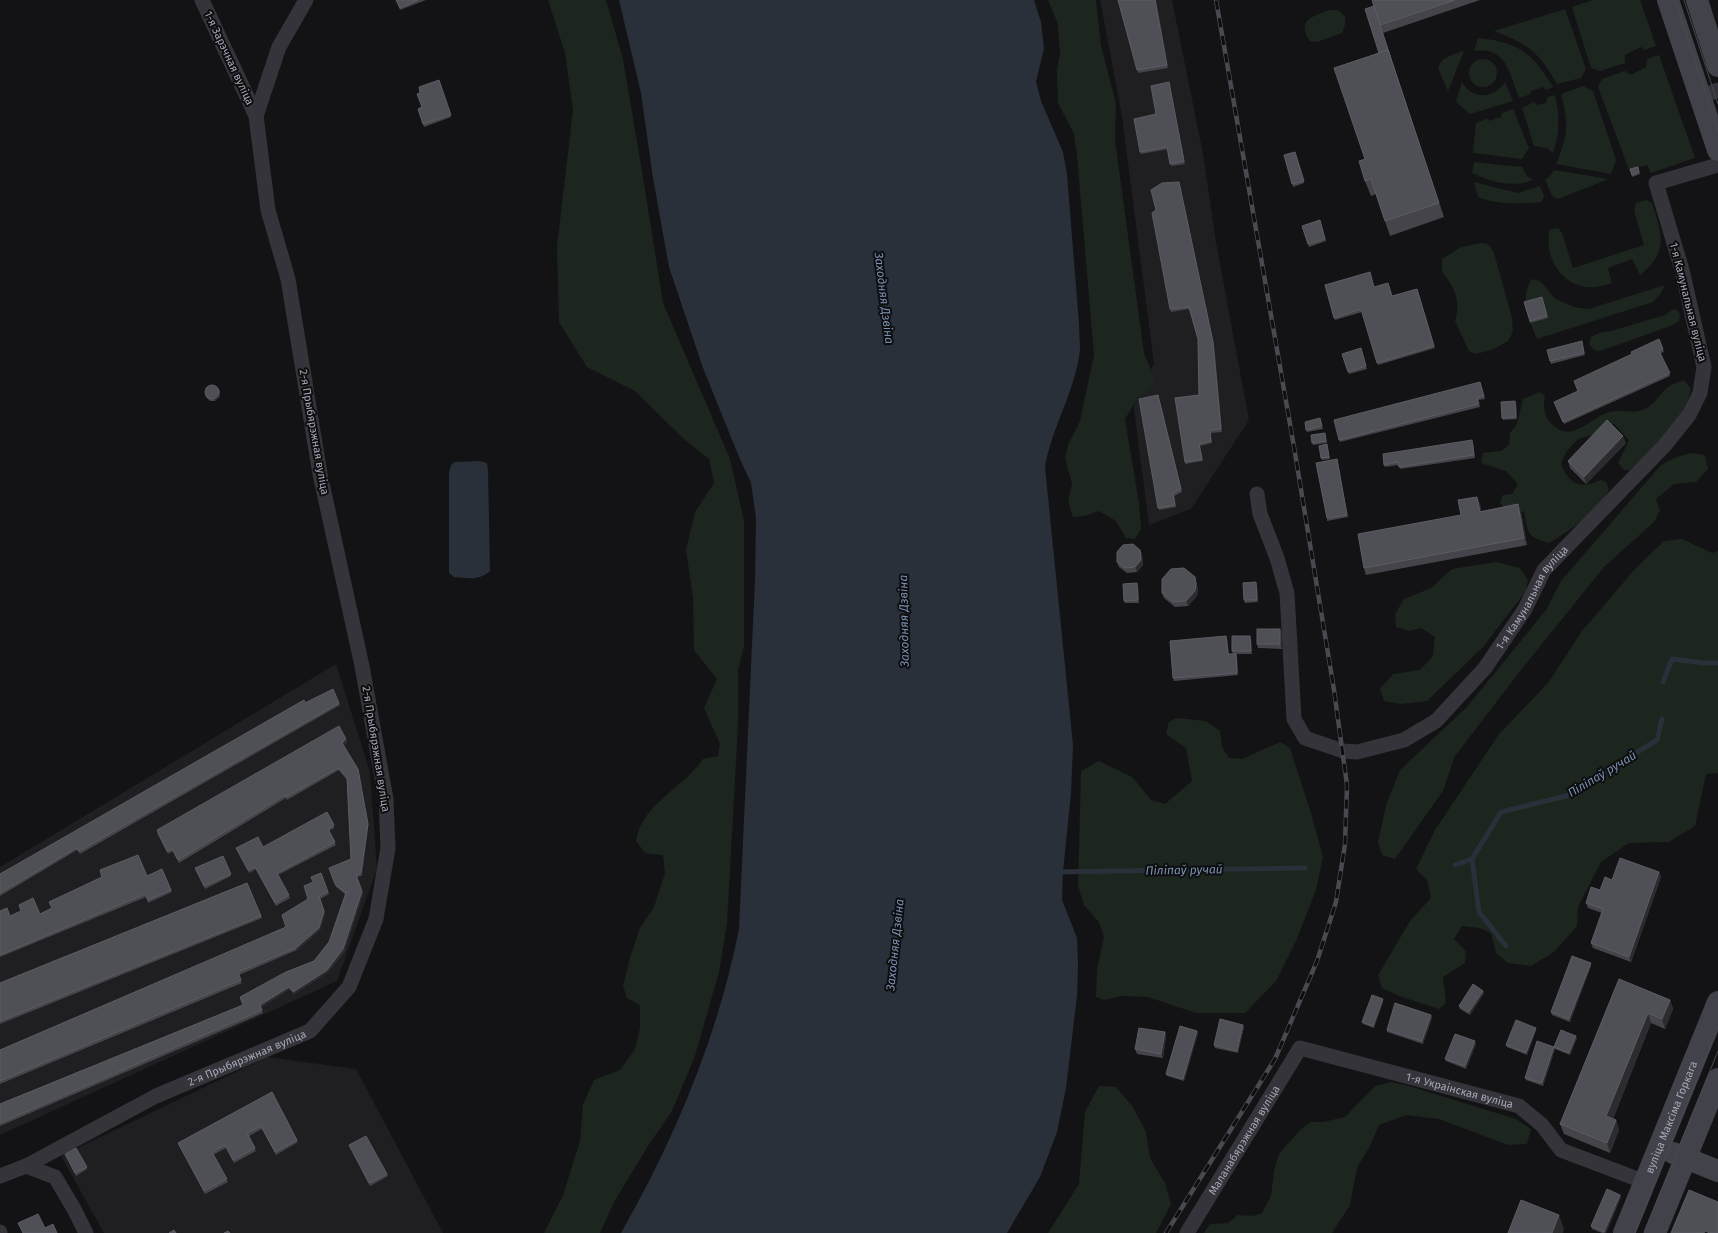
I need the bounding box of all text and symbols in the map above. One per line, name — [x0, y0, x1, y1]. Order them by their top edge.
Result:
street label: 1-я Зарэчная вуліца — [202, 9, 256, 107]
street label: 1-я Камунальная вуліца — [1667, 241, 1709, 363]
water label: Заходняя Дзвіна — [871, 250, 897, 345]
street label: 2-я Прыбярэжная вуліца — [297, 368, 331, 496]
street label: 1-я Камунальная вуліца — [1493, 543, 1571, 652]
water label: Заходняя Дзвіна — [896, 575, 912, 668]
street label: 2-я Прыбярэжная вуліца — [360, 685, 392, 813]
water label: Піліпаў ручай — [1565, 748, 1639, 800]
water label: Піліпаў ручай — [1145, 862, 1223, 878]
water label: Заходняя Дзвіна — [883, 898, 907, 993]
street label: 2-я Прыбярэжная вуліца — [186, 1027, 308, 1088]
street label: вуліца Максіма Горкага — [1642, 1059, 1700, 1175]
street label: 1-я Украінская вуліца — [1405, 1070, 1515, 1111]
street label: Маланабярэжная вуліца — [1205, 1083, 1282, 1197]

